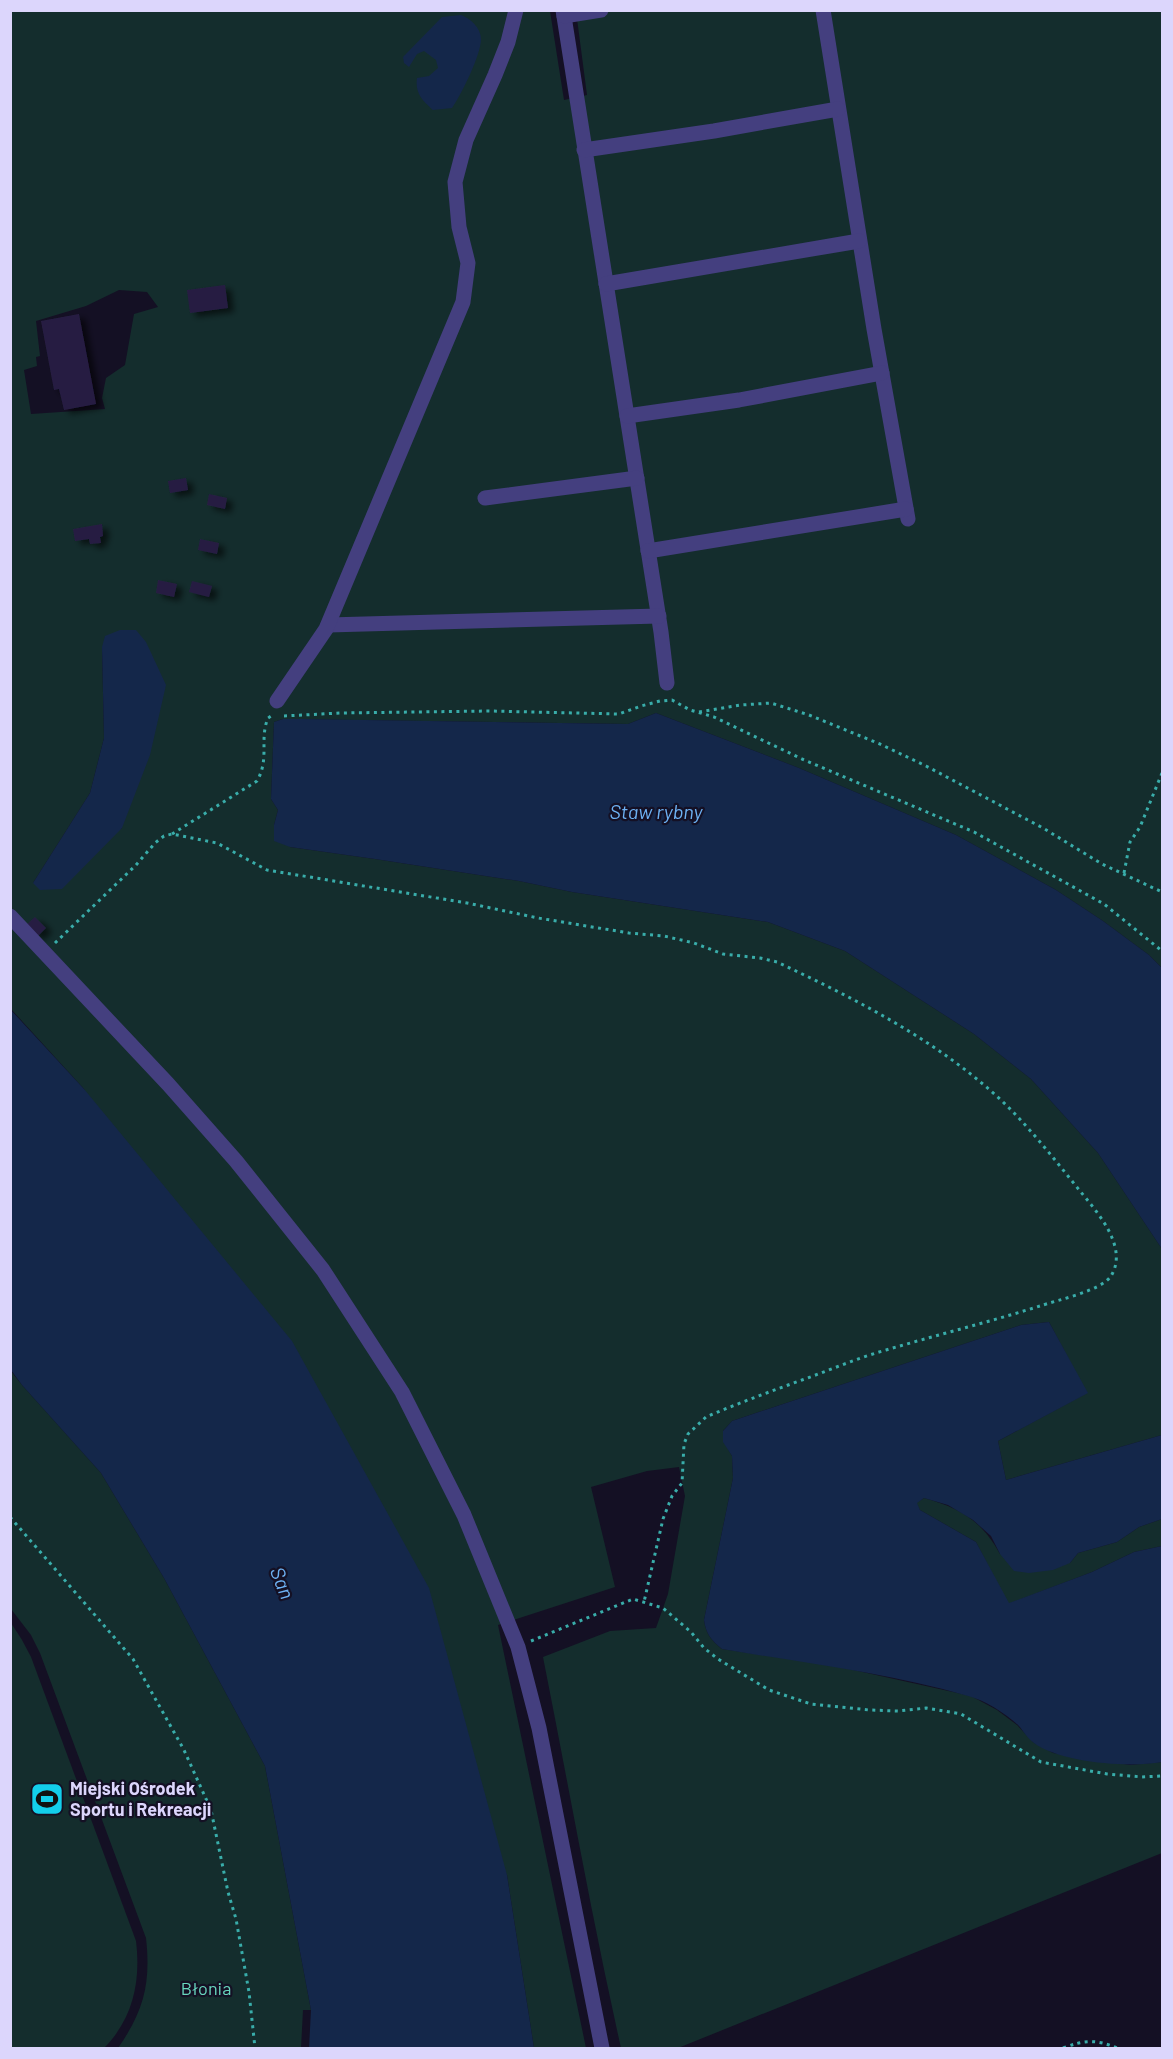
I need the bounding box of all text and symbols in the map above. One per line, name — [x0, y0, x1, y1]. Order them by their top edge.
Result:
water label: Staw rybny — [609, 799, 704, 823]
water label: San — [266, 1563, 300, 1602]
place label: Miejski Ośrodek Sportu i Rekreacji — [70, 1777, 211, 1820]
sports icon: Miejski Ośrodek Sportu i Rekreacji — [29, 1781, 65, 1817]
park label: Błonia — [181, 1977, 231, 1999]

